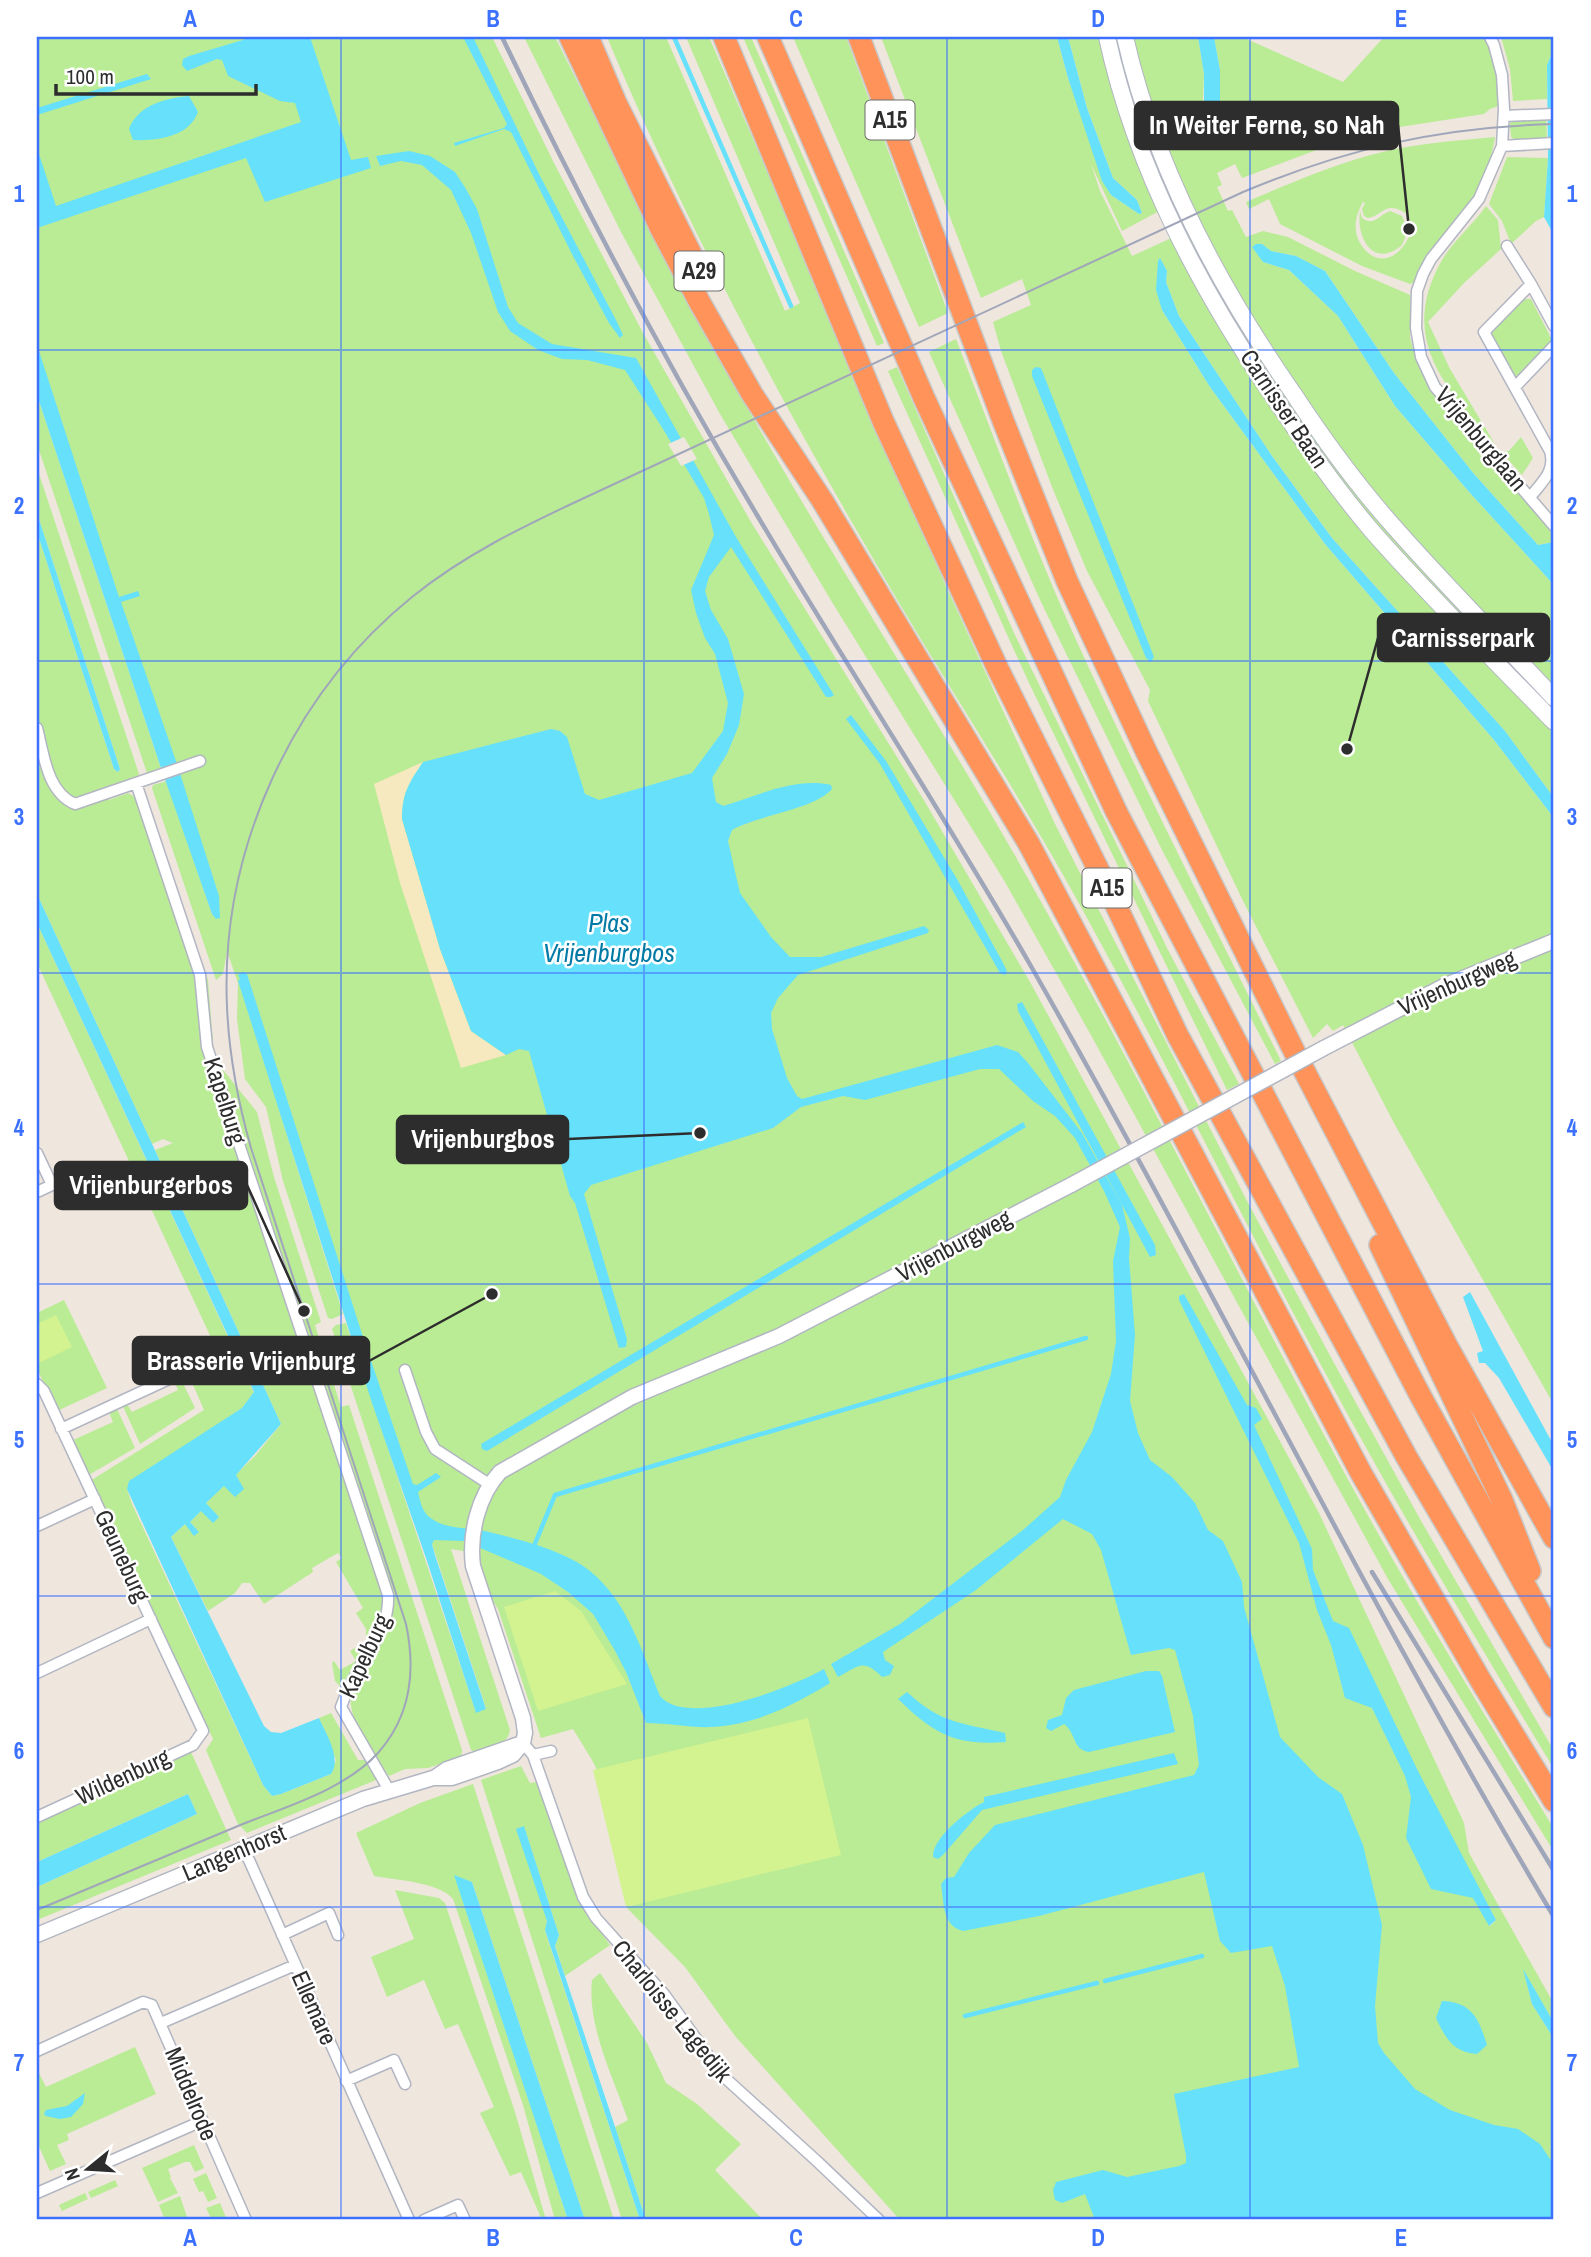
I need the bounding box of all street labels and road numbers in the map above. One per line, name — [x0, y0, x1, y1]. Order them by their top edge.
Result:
road number: A15 — [866, 100, 914, 140]
road number: A29 — [674, 252, 724, 290]
street label: Carnisser Baan — [1233, 343, 1336, 474]
street label: Vrijenburglaan — [1429, 379, 1535, 497]
road number: A15 — [1082, 868, 1132, 908]
street label: Vrijenburgweg — [1392, 942, 1521, 1022]
street label: Kapelburg — [197, 1053, 255, 1148]
street label: Vrijenburgweg — [890, 1201, 1017, 1289]
street label: Geuneburg — [88, 1504, 158, 1607]
street label: Kapelburg — [331, 1608, 398, 1703]
street label: Wildenburg — [70, 1740, 175, 1812]
street label: Langenhorst — [177, 1816, 291, 1888]
street label: Charloisse Lagedijk — [606, 1933, 740, 2088]
street label: Ellemare — [285, 1966, 345, 2050]
street label: Middelrode — [158, 2042, 226, 2145]

